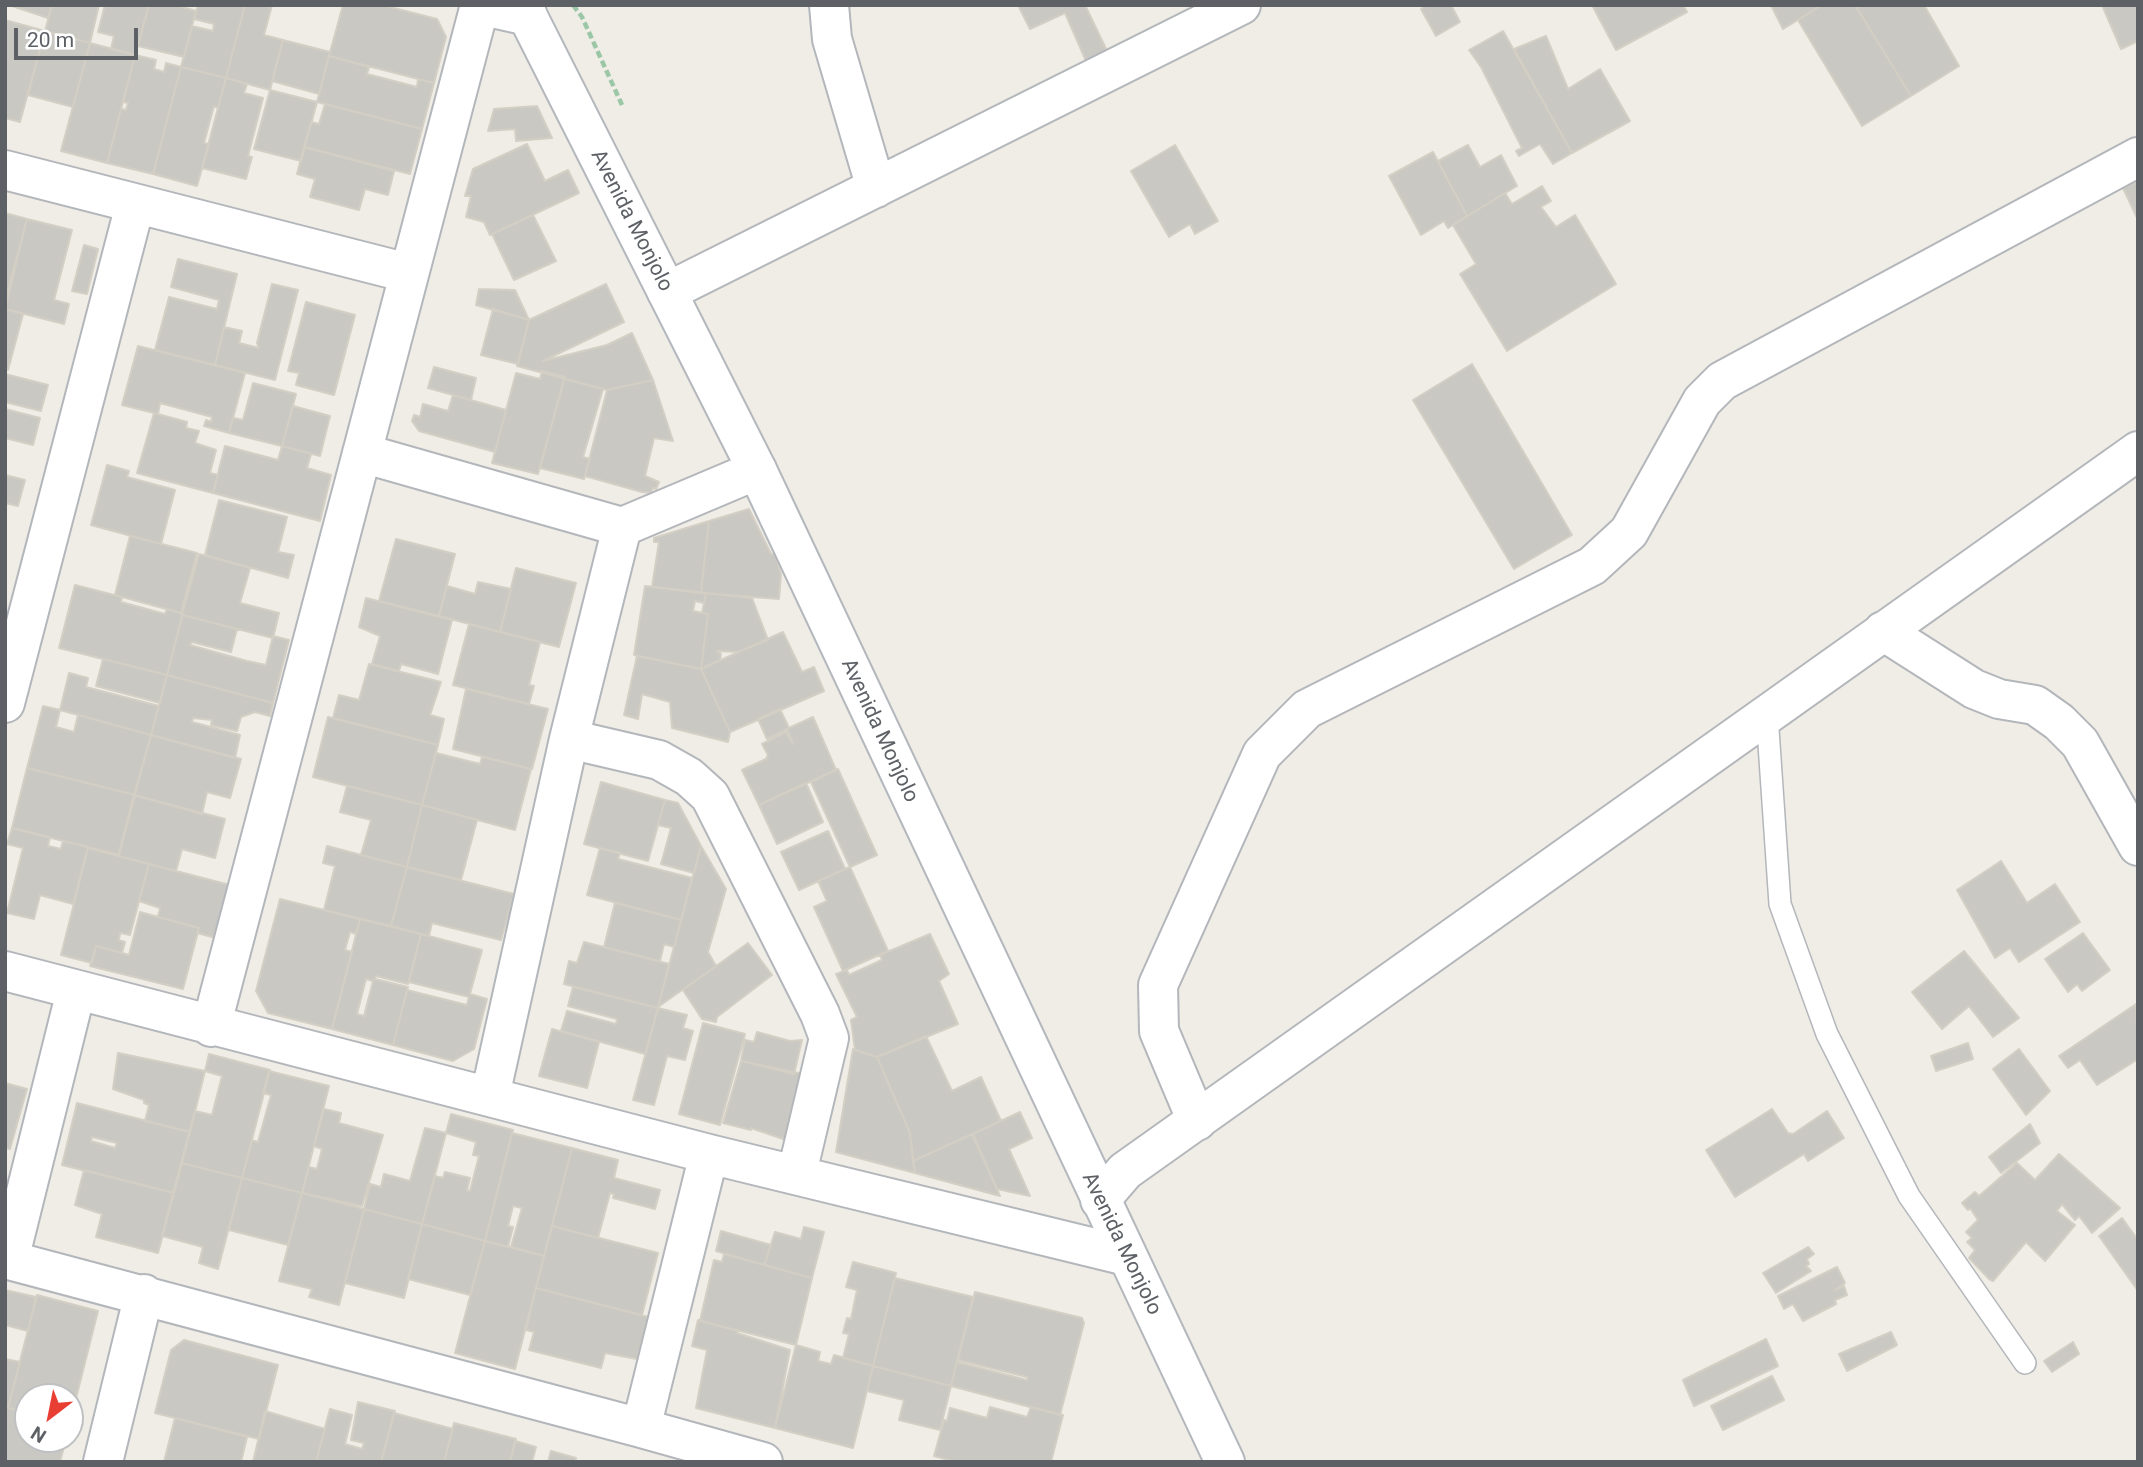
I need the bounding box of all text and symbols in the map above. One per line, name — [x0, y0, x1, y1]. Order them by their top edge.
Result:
scale bar — [18, 14, 142, 58]
text: 20 m — [27, 28, 74, 52]
street label: Avenida Monjolo — [584, 146, 678, 296]
street label: Avenida Monjolo — [835, 655, 923, 807]
street label: Avenida Monjolo — [1076, 1169, 1166, 1319]
north arrow — [14, 1383, 84, 1453]
text: N — [27, 1421, 50, 1448]

